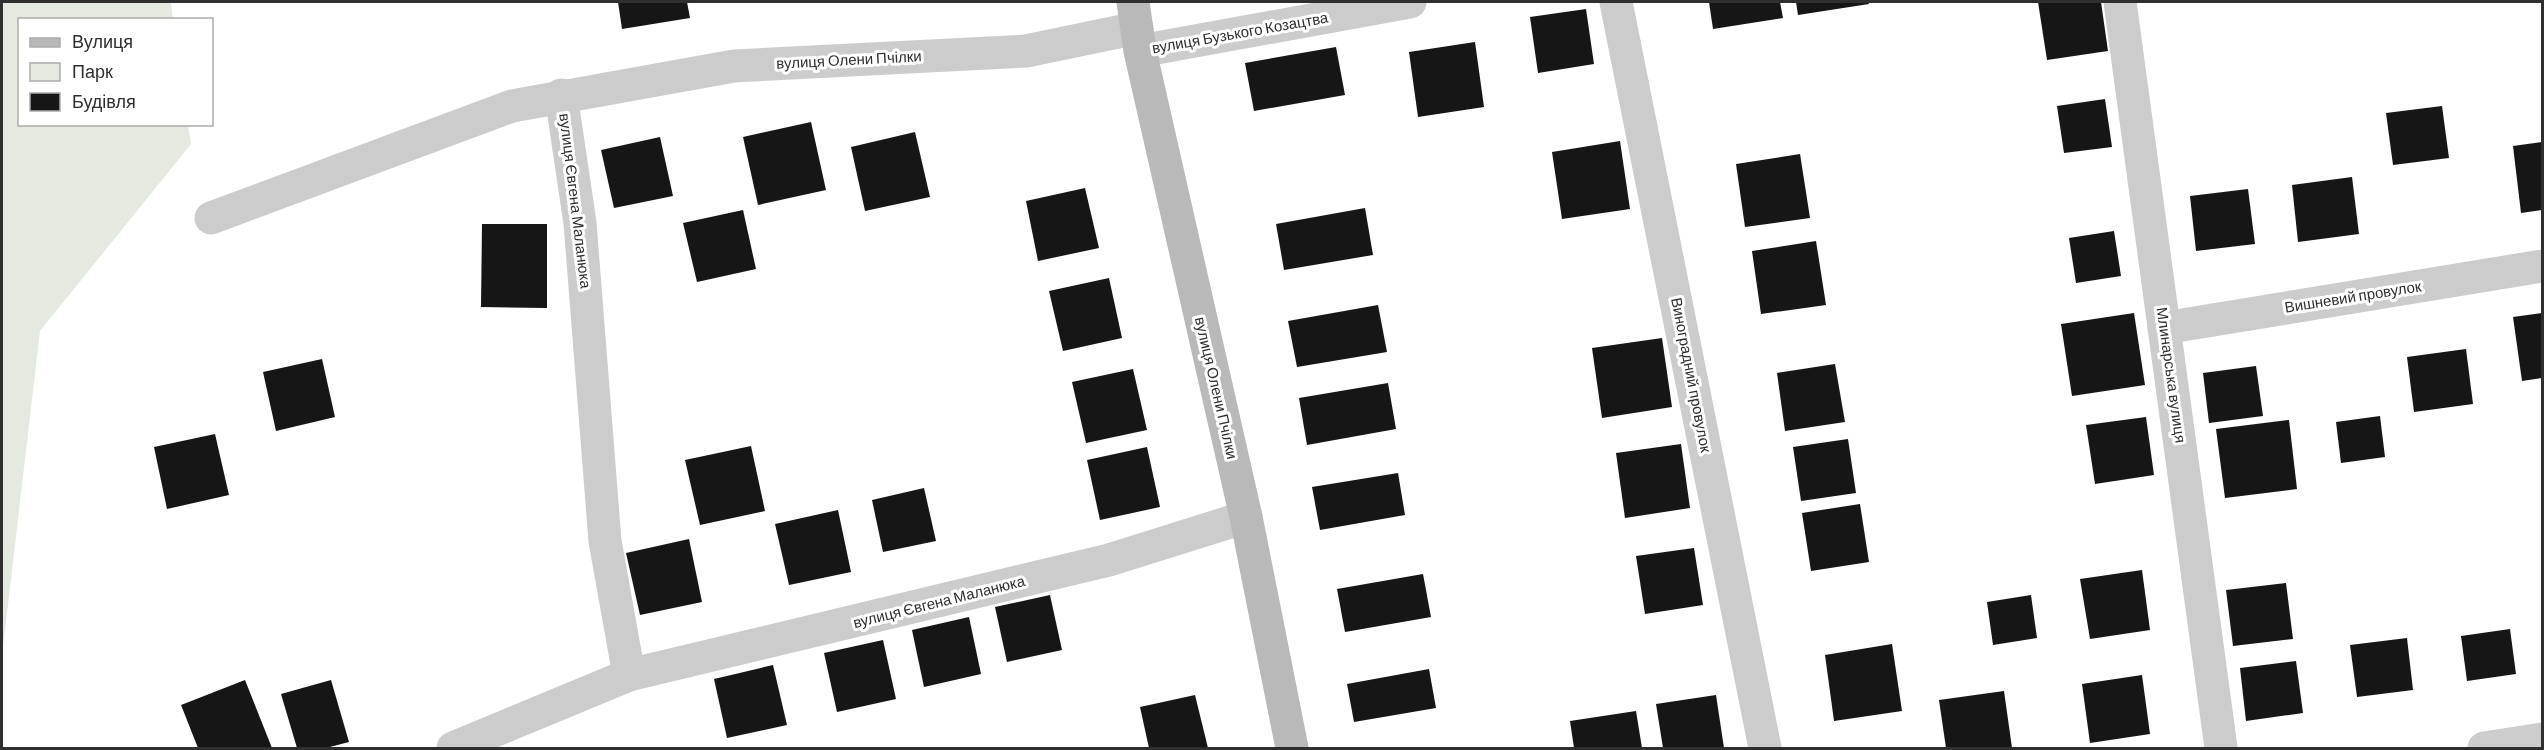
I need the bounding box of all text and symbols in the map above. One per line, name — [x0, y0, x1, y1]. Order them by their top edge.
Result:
street label: вулиця Бузького Козацтва — [1150, 8, 1330, 56]
legend — [18, 18, 213, 126]
text: Вулиця — [72, 30, 133, 52]
street label: вулиця Олени Пчілки — [776, 46, 922, 72]
text: Парк — [72, 60, 113, 82]
text: Будівля — [72, 90, 136, 112]
street label: вулиця Євгена Маланюка — [556, 112, 596, 290]
street label: Вишневий провулок — [2283, 276, 2423, 316]
street label: Виноградний провулок — [1668, 296, 1716, 454]
street label: Млинарська вулиця — [2154, 306, 2190, 444]
street label: вулиця Олени Пчілки — [1192, 315, 1242, 461]
street label: вулиця Євгена Маланюка — [851, 571, 1027, 631]

